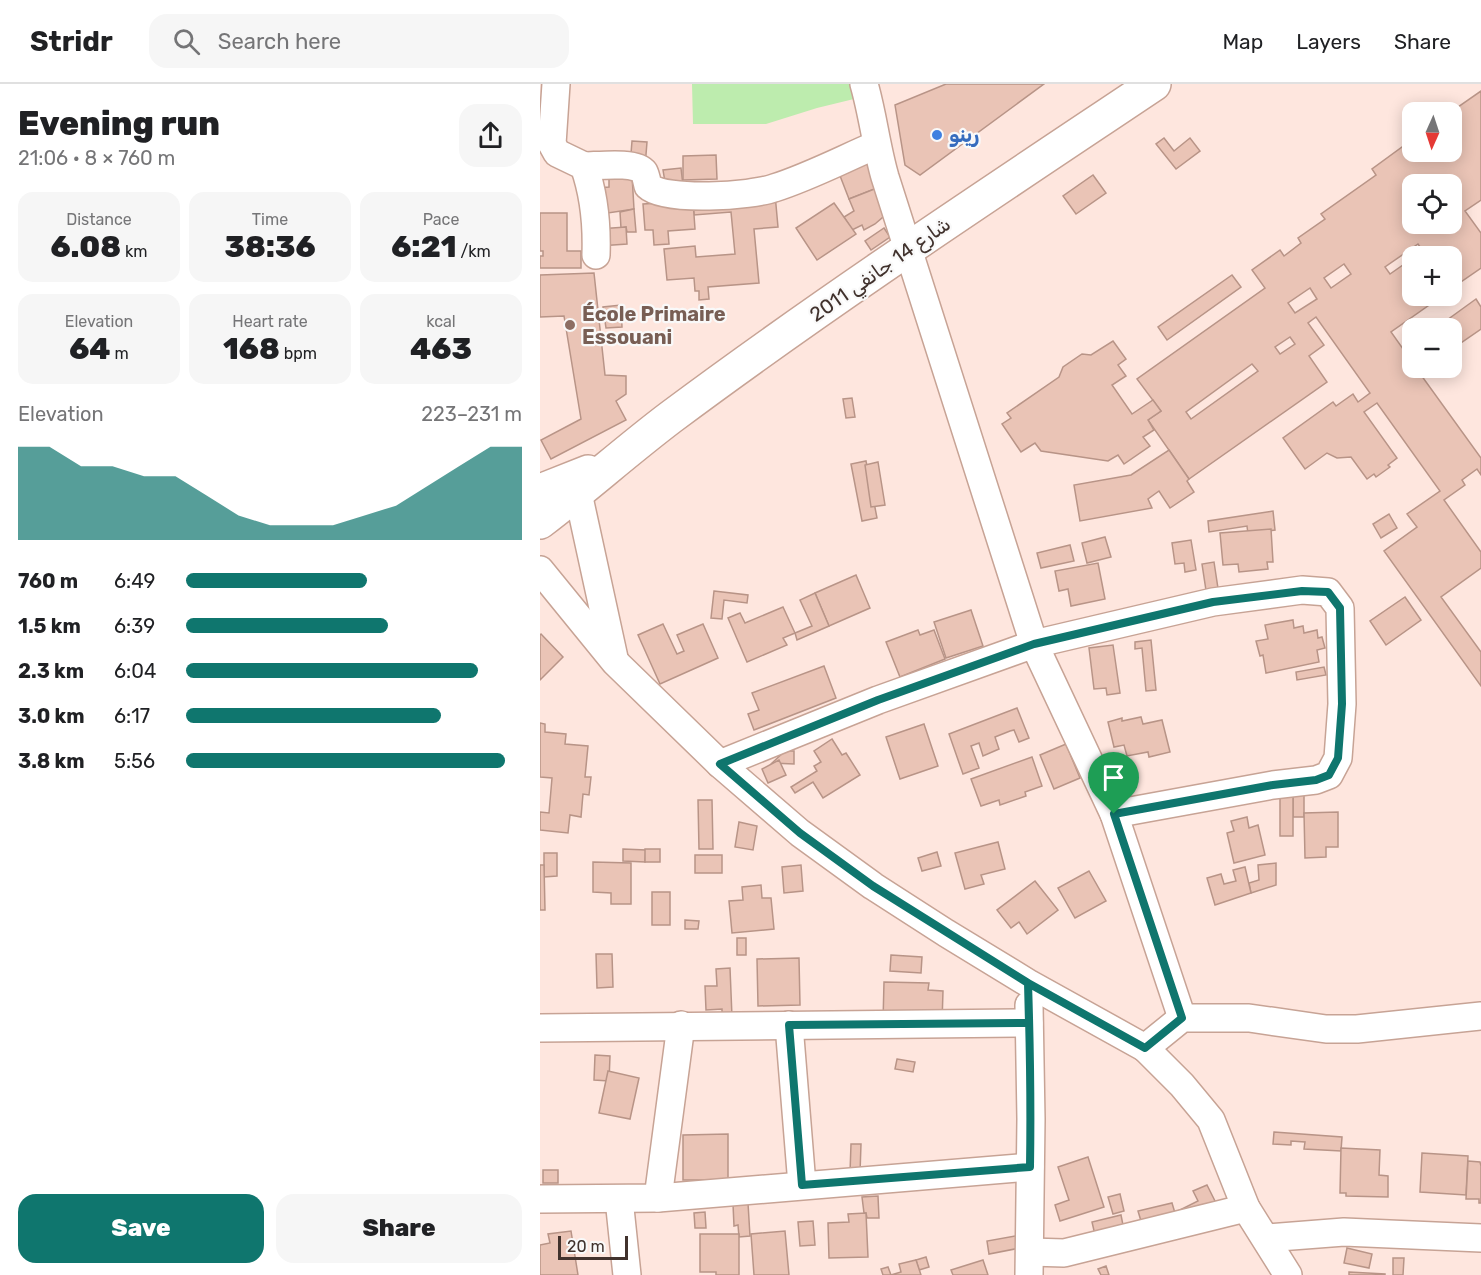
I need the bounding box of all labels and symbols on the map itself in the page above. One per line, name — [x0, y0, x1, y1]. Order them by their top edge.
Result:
north arrow — [1402, 102, 1462, 162]
place label: رينو — [949, 123, 979, 147]
marker: رينو — [930, 128, 944, 142]
street label: شارع 14 جانفي 2011 — [805, 211, 957, 329]
place label: École Primaire Essouani — [582, 302, 726, 349]
marker: École Primaire Essouani — [563, 318, 577, 332]
pin — [1088, 752, 1139, 814]
scale bar — [558, 1233, 628, 1260]

